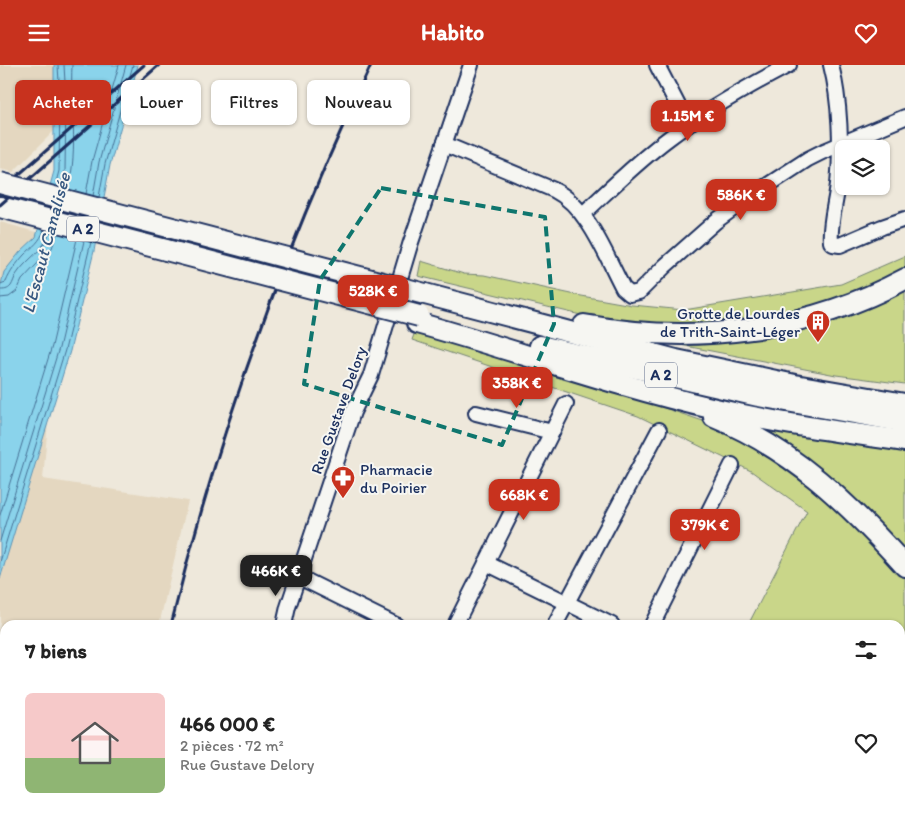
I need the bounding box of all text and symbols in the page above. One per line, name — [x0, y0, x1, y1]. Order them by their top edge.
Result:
icon: menu — [25, 19, 53, 47]
text: Habito — [421, 19, 484, 46]
icon: heart — [852, 19, 880, 47]
chip: Acheter — [15, 80, 111, 125]
chip: Louer — [121, 80, 201, 125]
chip: Filtres — [211, 80, 297, 125]
chip: Nouveau — [307, 80, 410, 125]
pin: 1.15M € — [642, 99, 734, 142]
text: 1.15M € — [662, 106, 714, 125]
map controls — [835, 140, 890, 195]
button: layers — [835, 140, 890, 195]
water label: L'Escaut Canalisée — [17, 169, 76, 315]
pin: 586K € — [700, 179, 782, 221]
text: 586K € — [717, 185, 765, 204]
road number: A 2 — [67, 217, 99, 241]
pin: 528K € — [332, 275, 414, 317]
text: 528K € — [349, 281, 397, 300]
place label: Grotte de Lourdes de Trith-Saint-Léger — [660, 304, 800, 341]
building icon: Grotte de Lourdes de Trith-Saint-Léger — [805, 309, 831, 343]
street label: Rue Gustave Delory — [307, 343, 371, 477]
road number: A 2 — [645, 363, 677, 387]
pin: 358K € — [476, 367, 558, 409]
text: 358K € — [493, 373, 541, 392]
place label: Pharmacie du Poirier — [360, 460, 433, 497]
pharmacy icon: Pharmacie du Poirier — [330, 465, 356, 499]
pin: 668K € — [483, 479, 565, 521]
text: 668K € — [500, 485, 548, 504]
pin: 379K € — [664, 509, 746, 551]
text: 379K € — [681, 515, 729, 534]
pin: 466K € — [235, 555, 317, 597]
text: 466K € — [251, 561, 301, 580]
icon: filters — [852, 636, 880, 664]
text: 7 biens — [25, 638, 87, 663]
text: 466 000 € — [180, 711, 275, 736]
icon: home — [65, 713, 125, 773]
icon: heart — [852, 729, 880, 757]
text: 2 pièces · 72 m² — [180, 736, 284, 755]
text: Rue Gustave Delory — [180, 755, 314, 774]

